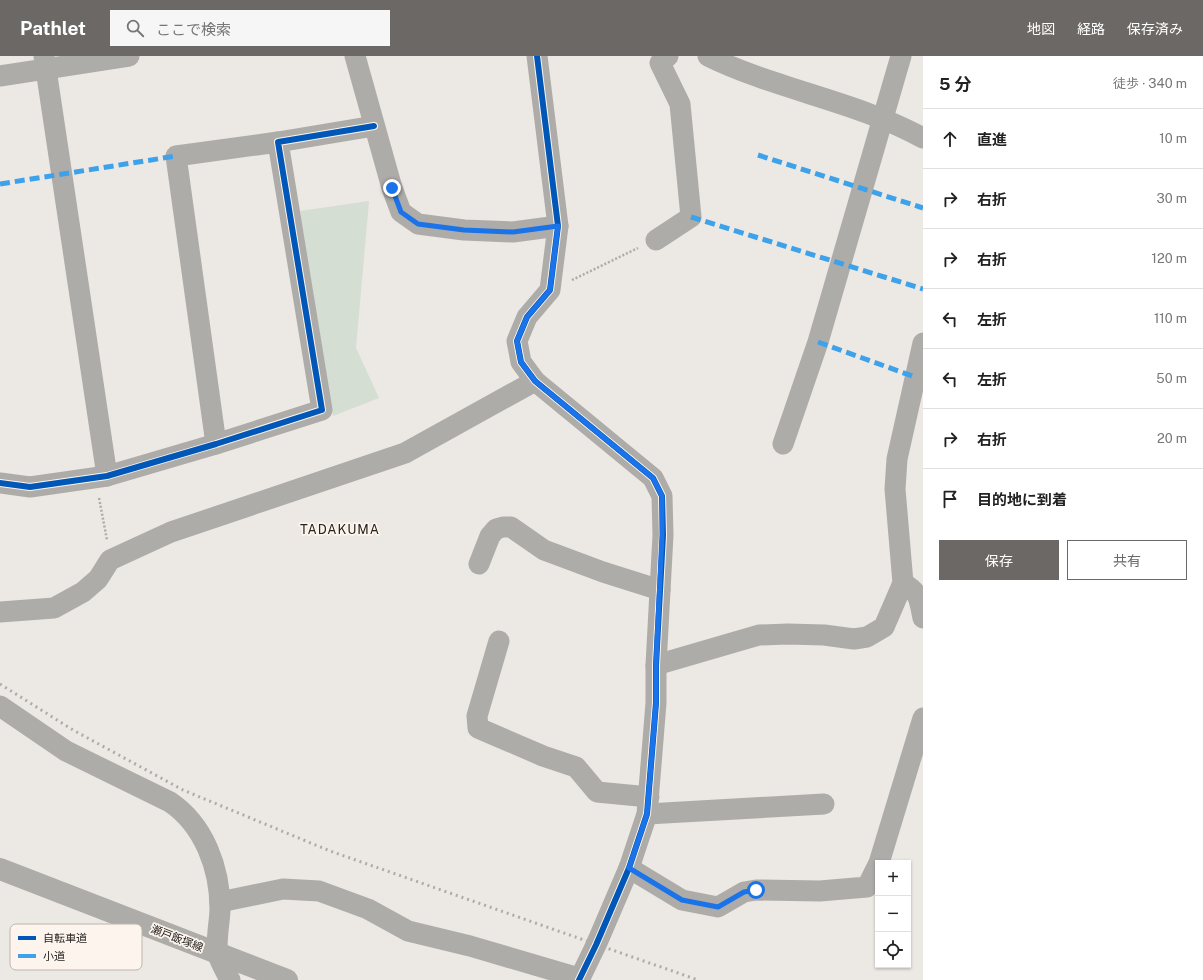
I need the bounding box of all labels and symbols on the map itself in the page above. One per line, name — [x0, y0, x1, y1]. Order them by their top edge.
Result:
route end — [383, 179, 401, 197]
district label: TADAKUMA — [300, 522, 380, 537]
route start — [747, 881, 765, 899]
street label: 瀬戸飯塚線 — [149, 923, 205, 953]
legend — [10, 924, 142, 970]
text: 自転車道 — [43, 932, 87, 944]
text: 小道 — [43, 950, 65, 962]

